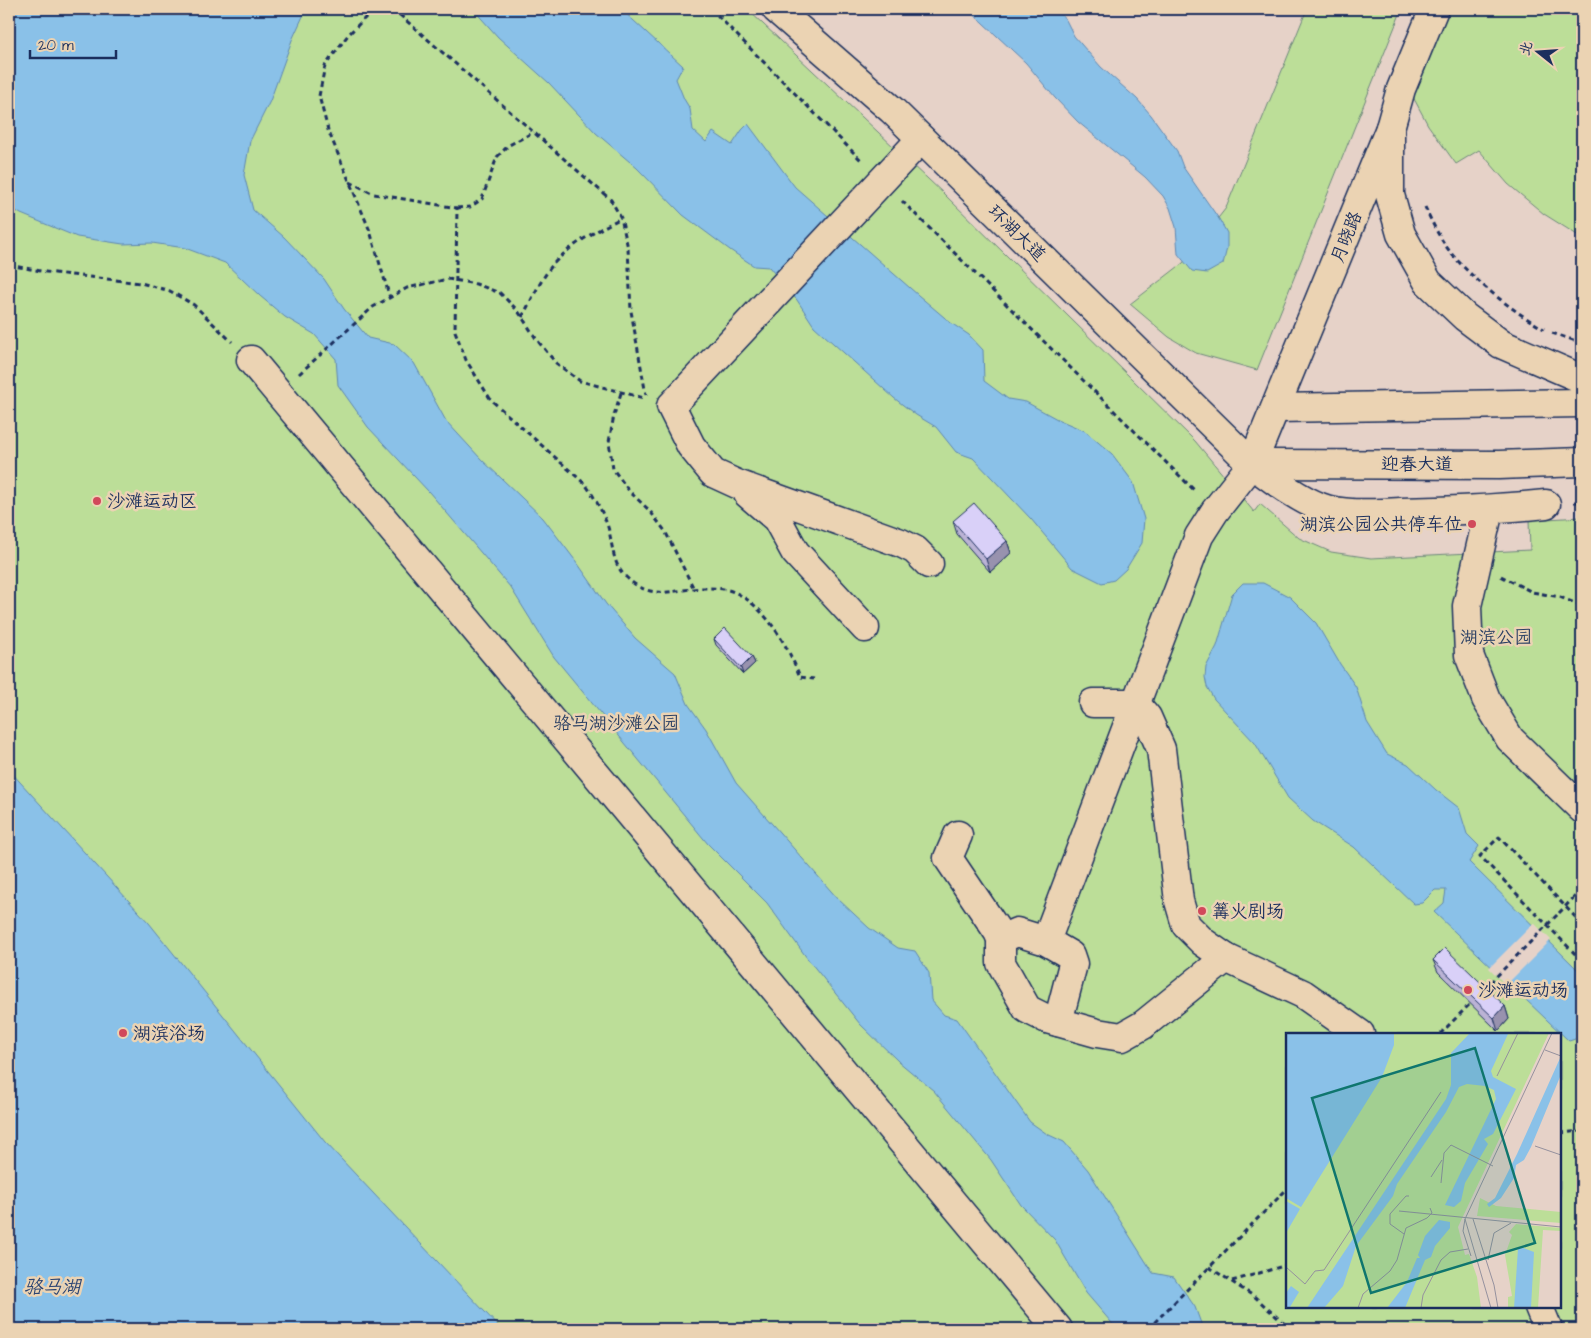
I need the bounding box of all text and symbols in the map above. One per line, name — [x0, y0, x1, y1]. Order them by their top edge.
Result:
scale bar — [30, 28, 116, 60]
north arrow — [1514, 28, 1564, 78]
text: 20 m — [38, 35, 74, 56]
text: 北 — [1515, 39, 1538, 58]
street label: 环湖大道 — [982, 199, 1051, 267]
street label: 月晓路 — [1325, 207, 1368, 267]
street label: 迎春大道 — [1381, 452, 1453, 477]
place label: 沙滩运动区 — [107, 489, 197, 514]
marker: 沙滩运动区 — [91, 495, 103, 507]
place label: 湖滨公园公共停车位 — [1300, 512, 1462, 537]
marker: 湖滨公园公共停车位 — [1466, 518, 1478, 530]
park label: 湖滨公园 — [1460, 625, 1532, 650]
park label: 骆马湖沙滩公园 — [553, 711, 679, 736]
place label: 篝火剧场 — [1212, 899, 1284, 924]
marker: 篝火剧场 — [1196, 905, 1208, 917]
place label: 沙滩运动场 — [1478, 978, 1568, 1003]
marker: 沙滩运动场 — [1462, 984, 1474, 996]
place label: 湖滨浴场 — [133, 1021, 205, 1046]
marker: 湖滨浴场 — [117, 1027, 129, 1039]
inset map — [1286, 1033, 1561, 1308]
water label: 骆马湖 — [23, 1274, 82, 1301]

